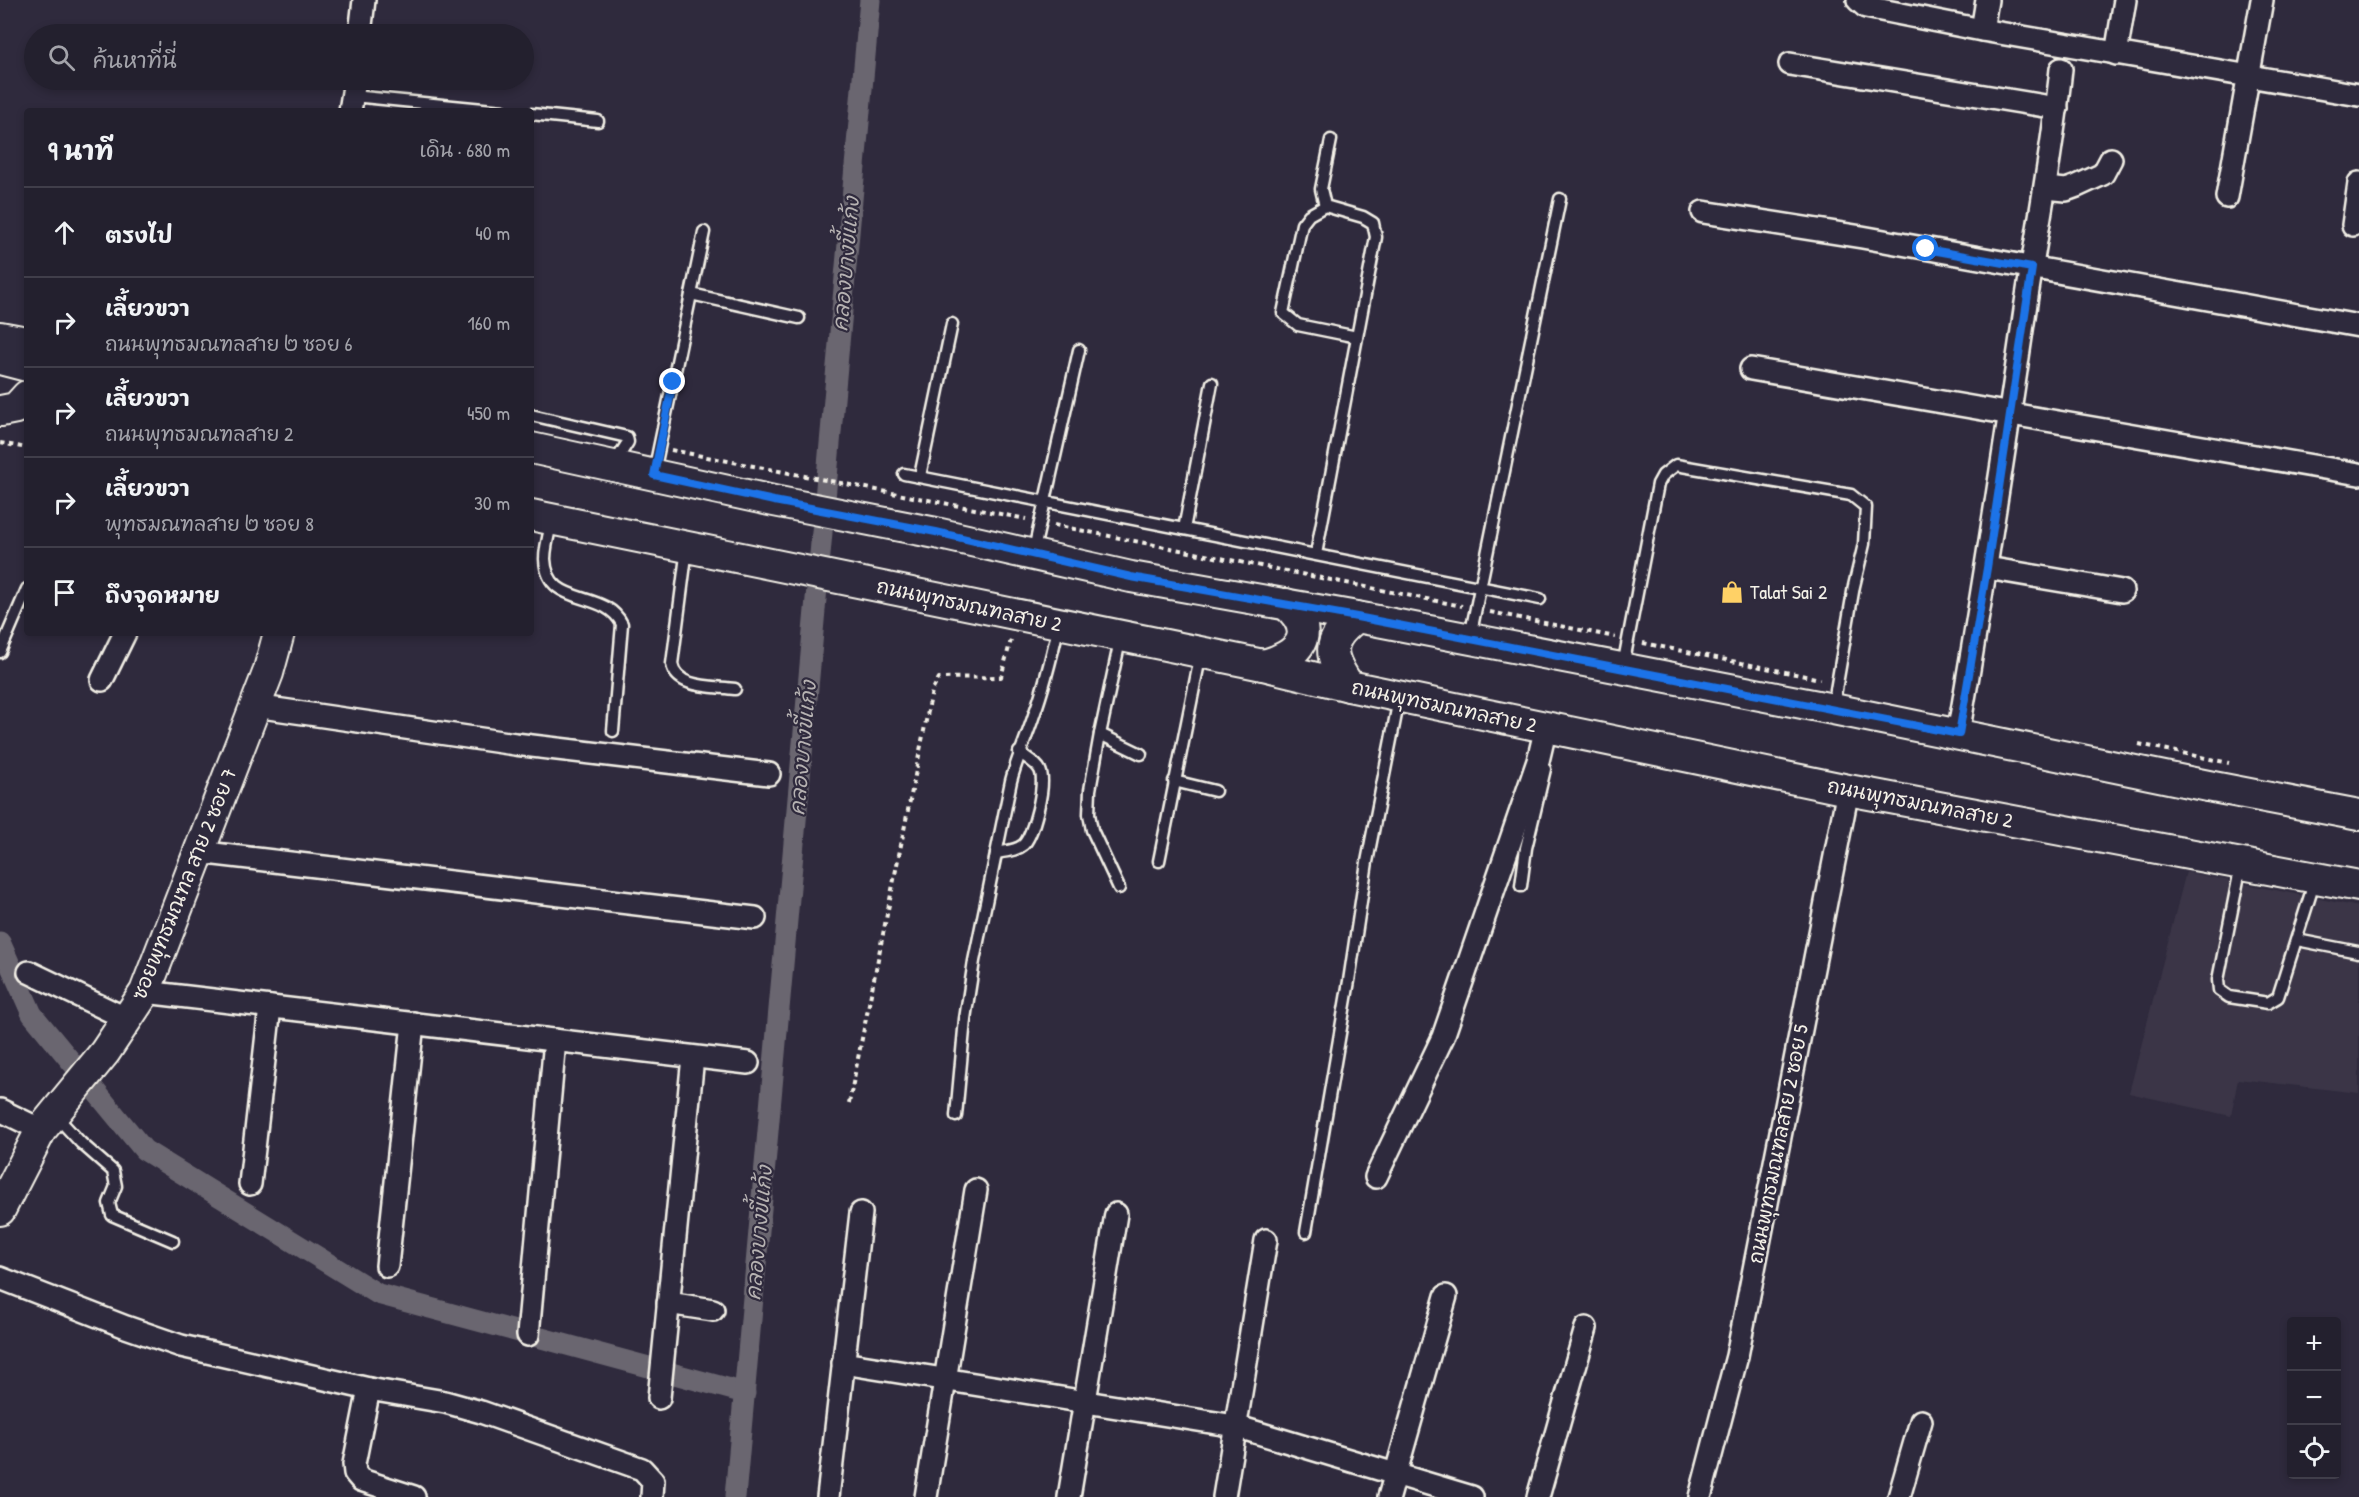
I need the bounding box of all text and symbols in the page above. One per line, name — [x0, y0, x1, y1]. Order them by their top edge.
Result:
search box — [24, 24, 534, 90]
icon: search — [45, 41, 78, 74]
text: ค้นหาที่นี่ — [93, 45, 177, 75]
text: 9 นาที — [48, 133, 114, 168]
text: เดิน · 680 m — [420, 136, 510, 163]
water label: คลองบางขี้แก้ง — [820, 194, 866, 332]
icon: ahead — [48, 216, 81, 249]
text: 40 m — [475, 219, 510, 246]
text: ตรงไป — [105, 220, 173, 250]
route start — [1912, 235, 1938, 261]
text: เลี้ยวขวา — [105, 293, 189, 323]
icon: right — [48, 306, 81, 339]
text: 160 m — [468, 309, 510, 336]
text: ถนนพุทธมณฑลสาย ๒ ซอย 6 — [105, 330, 353, 357]
route end — [659, 368, 685, 394]
text: เลี้ยวขวา — [105, 383, 189, 413]
icon: right — [48, 396, 81, 429]
text: 450 m — [467, 399, 510, 426]
text: ถนนพุทธมณฑลสาย 2 — [105, 420, 293, 447]
text: เลี้ยวขวา — [105, 473, 189, 503]
icon: right — [48, 486, 81, 519]
text: 30 m — [474, 489, 510, 516]
text: พุทธมณฑลสาย ๒ ซอย 8 — [105, 510, 314, 537]
street label: ถนนพุทธมณฑลสาย 2 — [874, 572, 1065, 640]
icon: arrive — [48, 576, 81, 609]
place label: Talat Sai 2 — [1750, 578, 1828, 605]
shop icon: Talat Sai 2 — [1719, 579, 1745, 605]
text: ถึงจุดหมาย — [105, 580, 220, 610]
street label: ถนนพุทธมณฑลสาย 2 — [1349, 673, 1540, 741]
water label: คลองบางขี้แก้ง — [777, 678, 823, 816]
street label: ซอยพุทธมณฑล สาย 2 ซอย 7 — [125, 764, 245, 1005]
street label: ถนนพุทธมณฑลสาย 2 — [1825, 771, 2016, 837]
street label: ถนนพุทธมณฑลสาย 2 ซอย 5 — [1741, 1021, 1817, 1266]
water label: คลองบางขี้แก้ง — [733, 1163, 779, 1301]
map controls — [2287, 1317, 2341, 1479]
button: + — [2287, 1317, 2341, 1371]
button: − — [2287, 1371, 2341, 1425]
button: locate — [2287, 1425, 2341, 1479]

